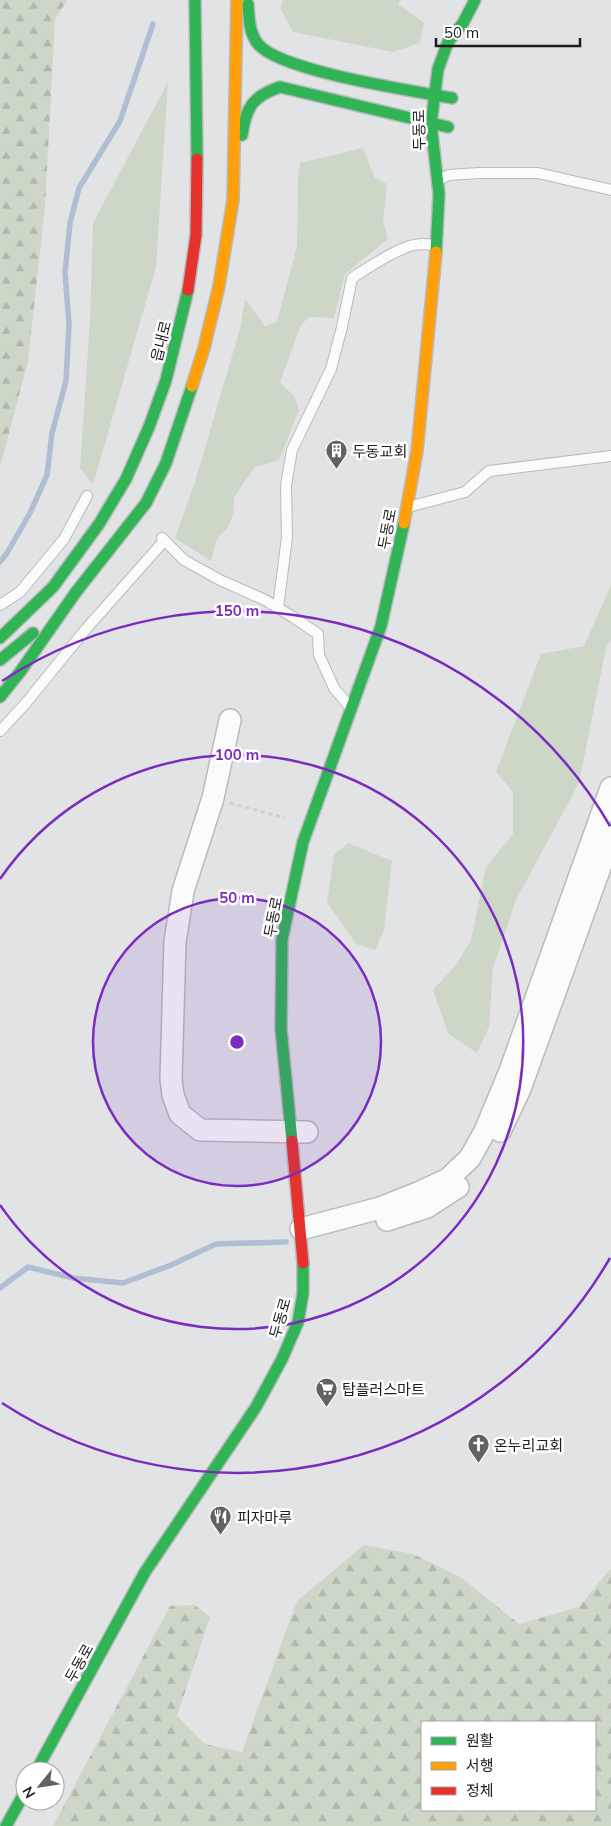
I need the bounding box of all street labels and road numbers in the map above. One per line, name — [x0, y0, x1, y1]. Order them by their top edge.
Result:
street label: 두동로 — [409, 109, 429, 151]
street label: 읍내로 — [147, 319, 175, 363]
street label: 두동로 — [374, 507, 400, 551]
street label: 두동로 — [260, 895, 286, 939]
street label: 두동로 — [265, 1295, 295, 1341]
street label: 두동로 — [61, 1640, 97, 1686]

